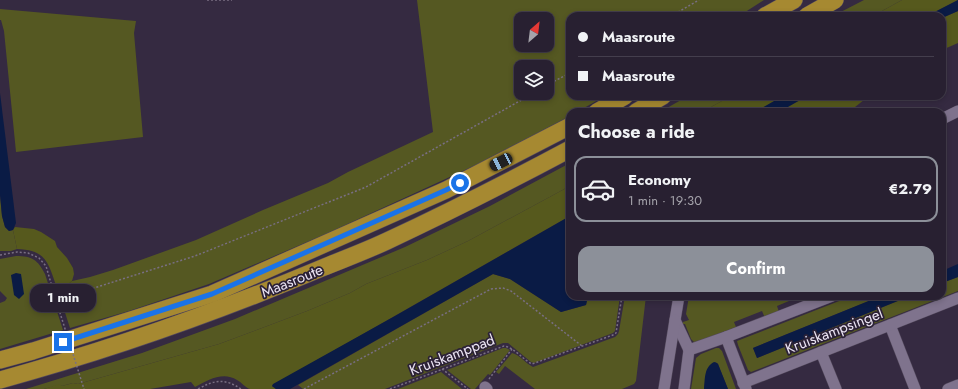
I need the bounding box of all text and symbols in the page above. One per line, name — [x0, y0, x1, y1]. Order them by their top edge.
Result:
north arrow — [514, 12, 554, 52]
map controls — [514, 12, 554, 100]
text: Maasroute — [602, 26, 675, 48]
button: layers — [514, 60, 554, 100]
text: Maasroute — [602, 65, 675, 87]
text: Choose a ride — [578, 119, 695, 145]
car — [488, 151, 514, 173]
text: Economy — [628, 169, 691, 191]
icon: car — [580, 171, 616, 207]
route start — [451, 174, 469, 192]
text: €2.79 — [888, 178, 932, 200]
text: 1 min · 19:30 — [628, 191, 702, 210]
button: Confirm — [578, 246, 934, 292]
street label: Maasroute — [258, 259, 326, 303]
callout: 1 min — [30, 284, 96, 312]
text: 1 min — [47, 288, 79, 307]
street label: Kruiskampsingel — [782, 302, 886, 360]
street label: Kruiskamppad — [406, 329, 498, 381]
route end — [54, 333, 72, 351]

